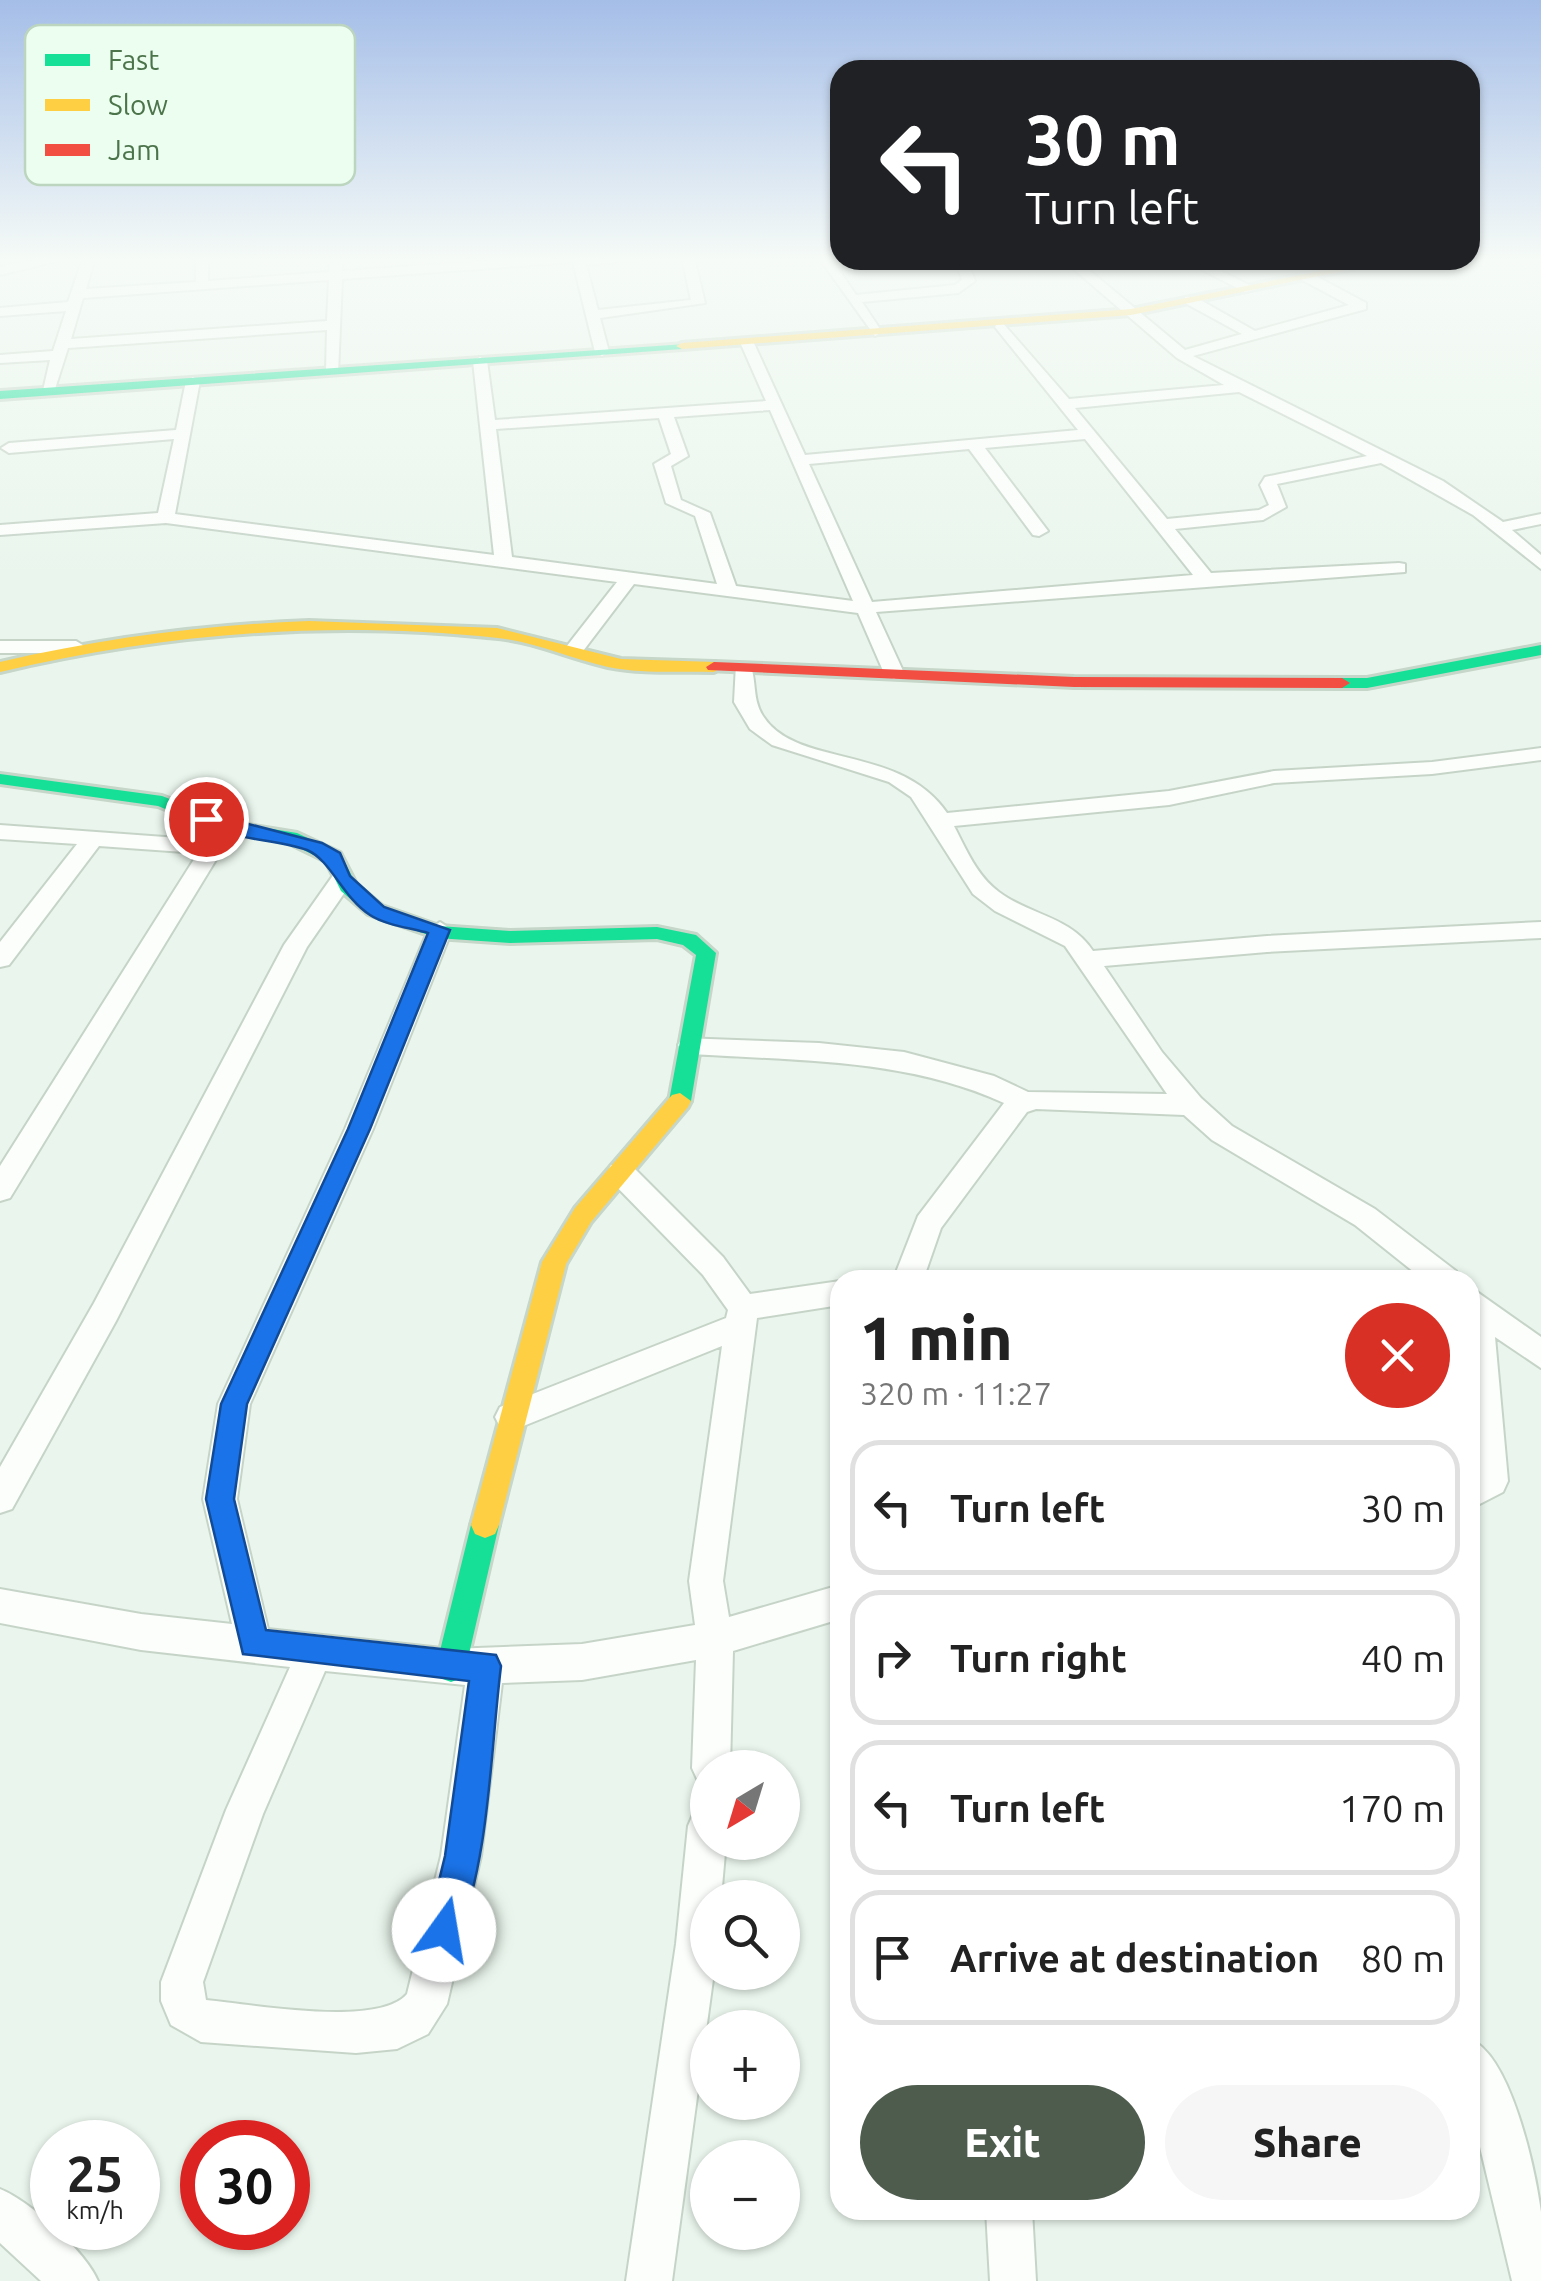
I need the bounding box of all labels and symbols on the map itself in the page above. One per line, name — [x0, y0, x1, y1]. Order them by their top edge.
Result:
legend — [25, 25, 355, 185]
text: Fast — [108, 44, 159, 75]
text: Slow — [108, 89, 168, 120]
text: Jam — [108, 134, 160, 165]
pin — [164, 777, 249, 862]
north arrow — [690, 1750, 800, 1860]
position arrow — [392, 1878, 496, 1982]
speed limit sign: 30 — [180, 2120, 310, 2250]

